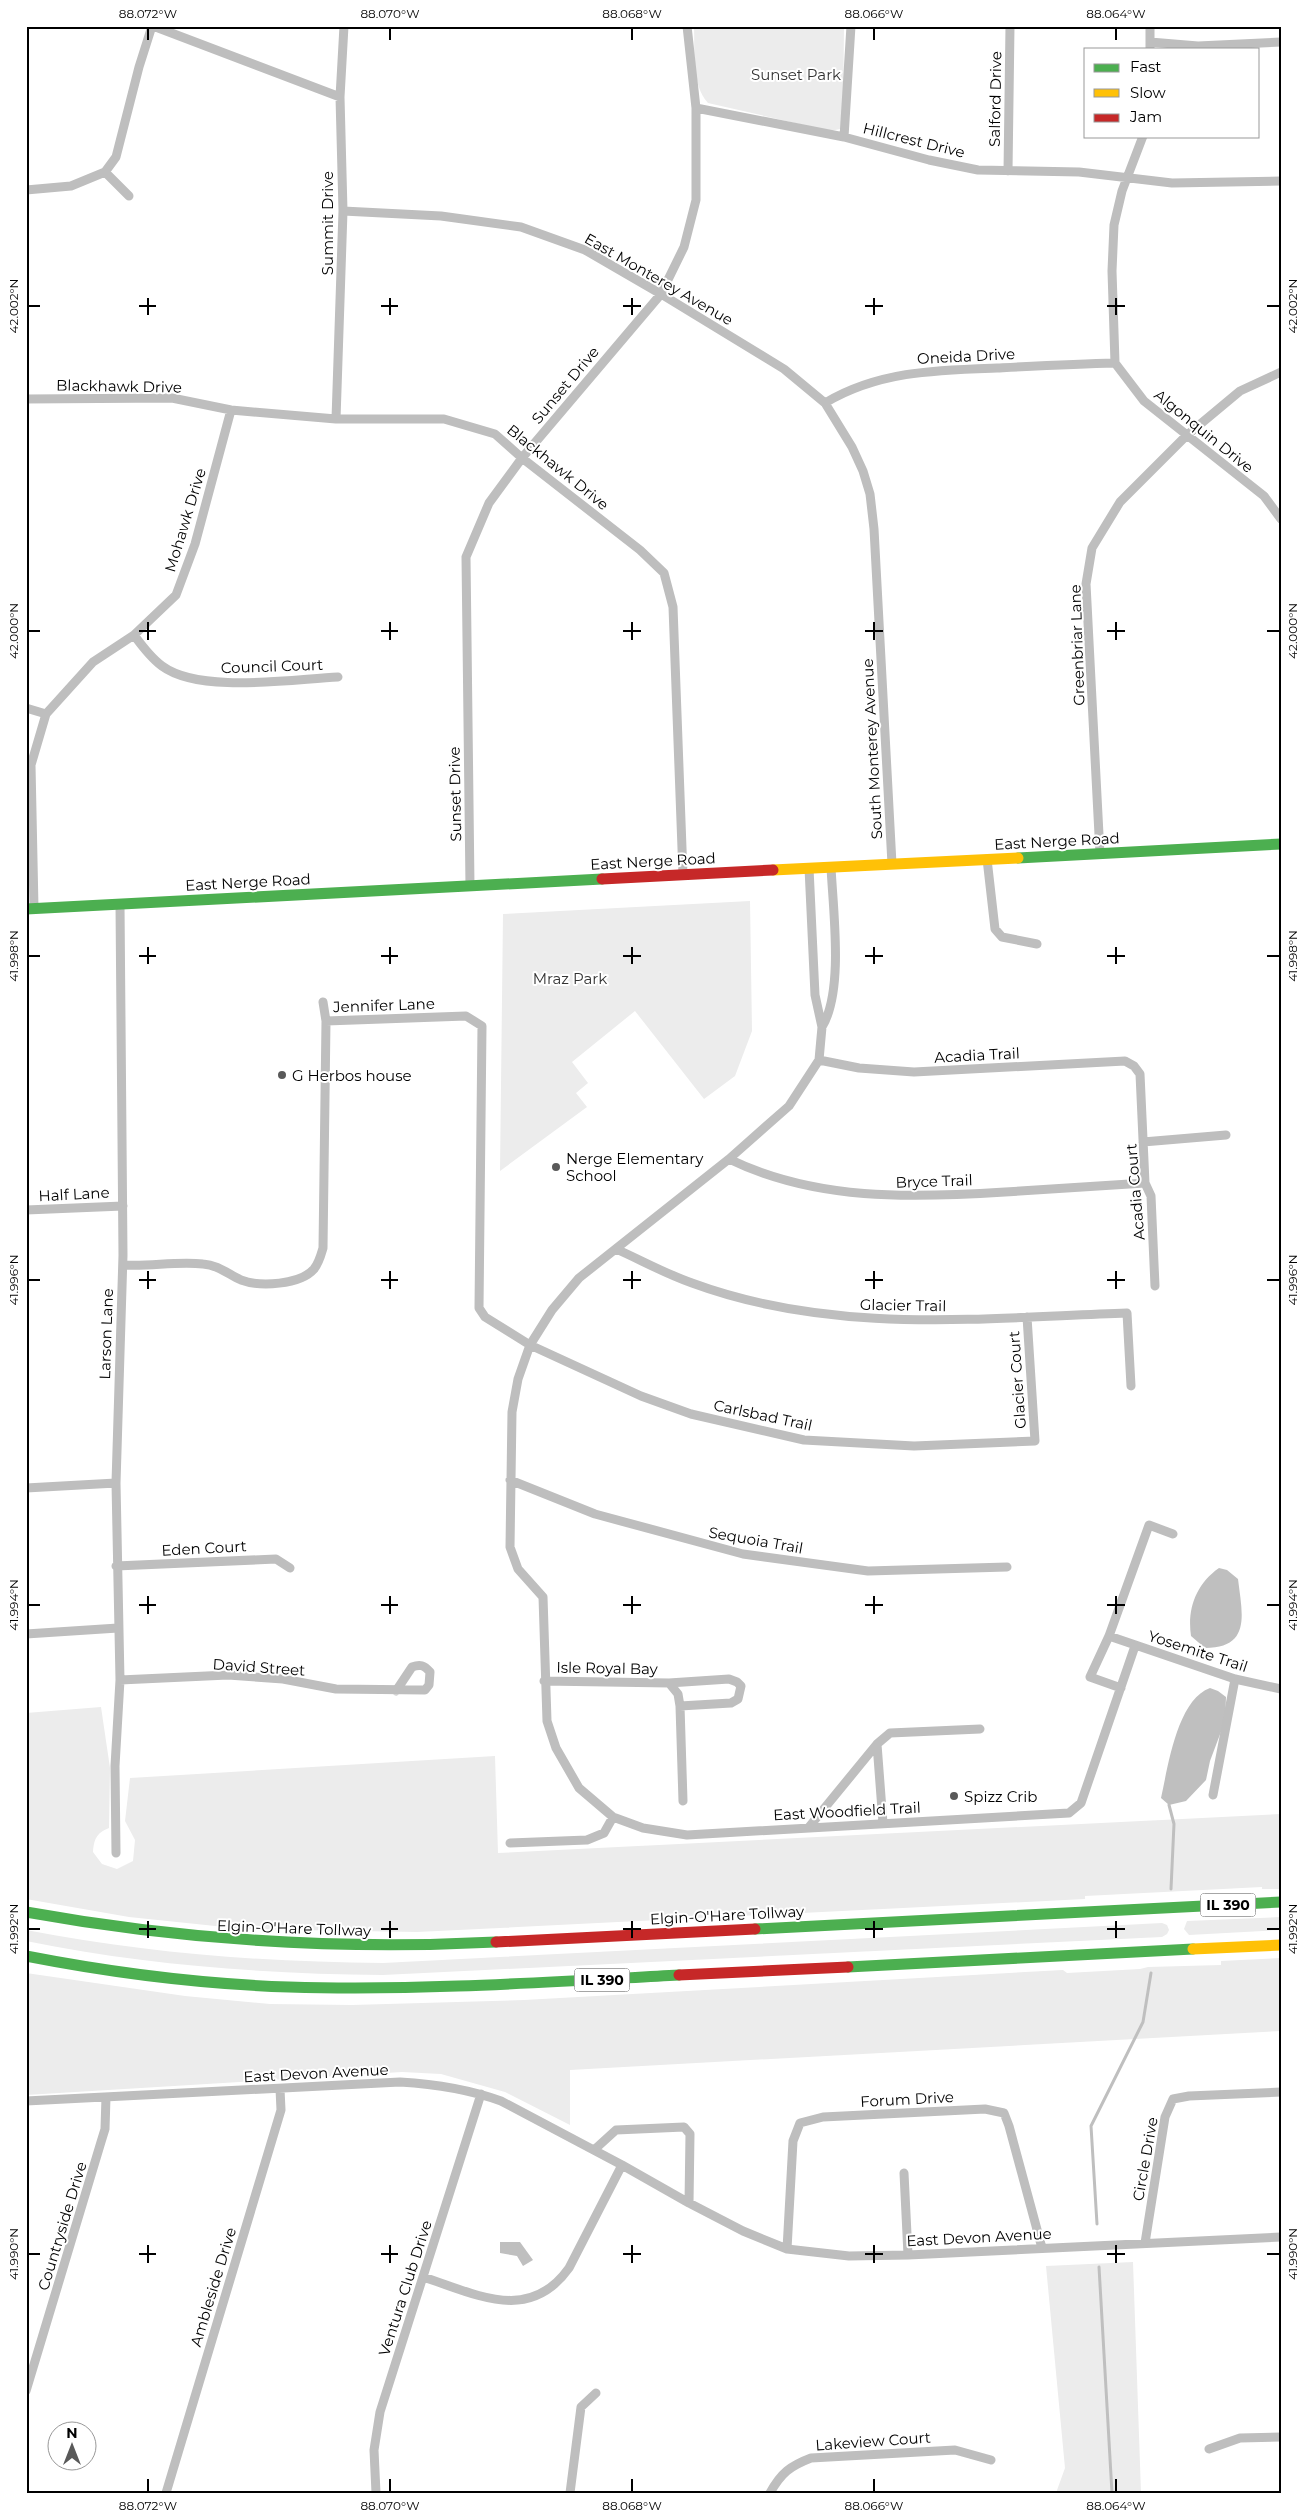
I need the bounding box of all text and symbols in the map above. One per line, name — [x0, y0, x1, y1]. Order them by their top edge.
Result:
text: 88.072°W — [119, 6, 177, 21]
text: 88.070°W — [360, 6, 420, 21]
text: 88.068°W — [602, 6, 662, 21]
text: 88.066°W — [845, 6, 903, 21]
text: 88.064°W — [1086, 6, 1146, 21]
legend — [1084, 48, 1260, 138]
street label: Salford Drive — [985, 51, 1005, 147]
text: Fast — [1130, 57, 1161, 76]
park label: Sunset Park — [751, 65, 841, 84]
text: Slow — [1130, 83, 1166, 102]
text: Jam — [1129, 107, 1162, 126]
street label: Hillcrest Drive — [861, 118, 967, 162]
street label: Summit Drive — [318, 171, 337, 275]
street label: East Monterey Avenue — [581, 229, 737, 329]
text: 42.002°N — [6, 279, 21, 333]
text: 42.002°N — [1285, 279, 1300, 333]
street label: Sunset Drive — [527, 342, 603, 428]
street label: Oneida Drive — [917, 344, 1015, 368]
street label: Blackhawk Drive — [56, 375, 182, 397]
street label: Algonquin Drive — [1151, 385, 1257, 477]
street label: Blackhawk Drive — [503, 420, 613, 514]
street label: Mohawk Drive — [160, 466, 210, 574]
street label: Greenbriar Lane — [1065, 584, 1089, 706]
text: 42.000°N — [6, 603, 21, 659]
text: 42.000°N — [1285, 603, 1300, 659]
street label: Council Court — [221, 655, 323, 677]
street label: South Monterey Avenue — [858, 658, 886, 840]
street label: Sunset Drive — [445, 746, 465, 842]
street label: East Nerge Road — [994, 828, 1120, 854]
street label: East Nerge Road — [590, 848, 716, 874]
street label: East Nerge Road — [185, 869, 311, 895]
text: 41.998°N — [6, 930, 21, 982]
text: 41.998°N — [1285, 930, 1300, 982]
park label: Mraz Park — [533, 969, 607, 988]
street label: Jennifer Lane — [332, 994, 435, 1016]
street label: Acadia Trail — [934, 1043, 1020, 1067]
place label: G Herbos house — [292, 1066, 412, 1085]
marker: G Herbos house — [276, 1069, 288, 1081]
street label: Acadia Court — [1121, 1143, 1149, 1241]
place label: Nerge Elementary School — [566, 1149, 704, 1185]
marker: Nerge Elementary School — [550, 1161, 562, 1173]
street label: Bryce Trail — [895, 1170, 973, 1192]
street label: Half Lane — [38, 1183, 110, 1205]
text: 41.996°N — [6, 1255, 21, 1305]
text: 41.996°N — [1285, 1255, 1300, 1305]
street label: Larson Lane — [95, 1288, 117, 1380]
street label: Glacier Trail — [860, 1295, 946, 1315]
street label: Glacier Court — [1004, 1330, 1030, 1430]
street label: Carlsbad Trail — [712, 1395, 814, 1435]
street label: Sequoia Trail — [707, 1522, 805, 1558]
street label: Eden Court — [161, 1536, 247, 1560]
text: 41.994°N — [6, 1579, 21, 1631]
text: 41.994°N — [1285, 1579, 1300, 1631]
street label: Yosemite Trail — [1146, 1626, 1250, 1676]
street label: David Street — [212, 1654, 306, 1680]
street label: Isle Royal Bay — [556, 1658, 659, 1678]
place label: Spizz Crib — [964, 1787, 1037, 1806]
marker: Spizz Crib — [948, 1790, 960, 1802]
street label: East Woodfield Trail — [773, 1798, 921, 1824]
road number: IL 390 — [1200, 1894, 1256, 1916]
street label: Elgin-O'Hare Tollway — [649, 1901, 805, 1929]
text: 41.992°N — [6, 1904, 21, 1954]
text: 41.992°N — [1285, 1904, 1300, 1954]
street label: Elgin-O'Hare Tollway — [216, 1916, 372, 1940]
road number: IL 390 — [574, 1968, 630, 1992]
street label: East Devon Avenue — [243, 2060, 389, 2086]
street label: Forum Drive — [860, 2087, 954, 2111]
street label: Circle Drive — [1128, 2115, 1162, 2203]
street label: Countryside Drive — [33, 2159, 91, 2293]
street label: Ventura Club Drive — [374, 2218, 436, 2358]
street label: East Devon Avenue — [906, 2224, 1052, 2250]
street label: Ambleside Drive — [186, 2225, 240, 2349]
text: 41.990°N — [6, 2228, 21, 2280]
text: 41.990°N — [1285, 2228, 1300, 2280]
north arrow — [48, 2422, 98, 2472]
text: N — [66, 2424, 78, 2442]
street label: Lakeview Court — [815, 2427, 931, 2455]
text: 88.072°W — [119, 2498, 177, 2513]
text: 88.070°W — [360, 2498, 420, 2513]
text: 88.068°W — [602, 2498, 662, 2513]
text: 88.066°W — [845, 2498, 903, 2513]
text: 88.064°W — [1086, 2498, 1146, 2513]

